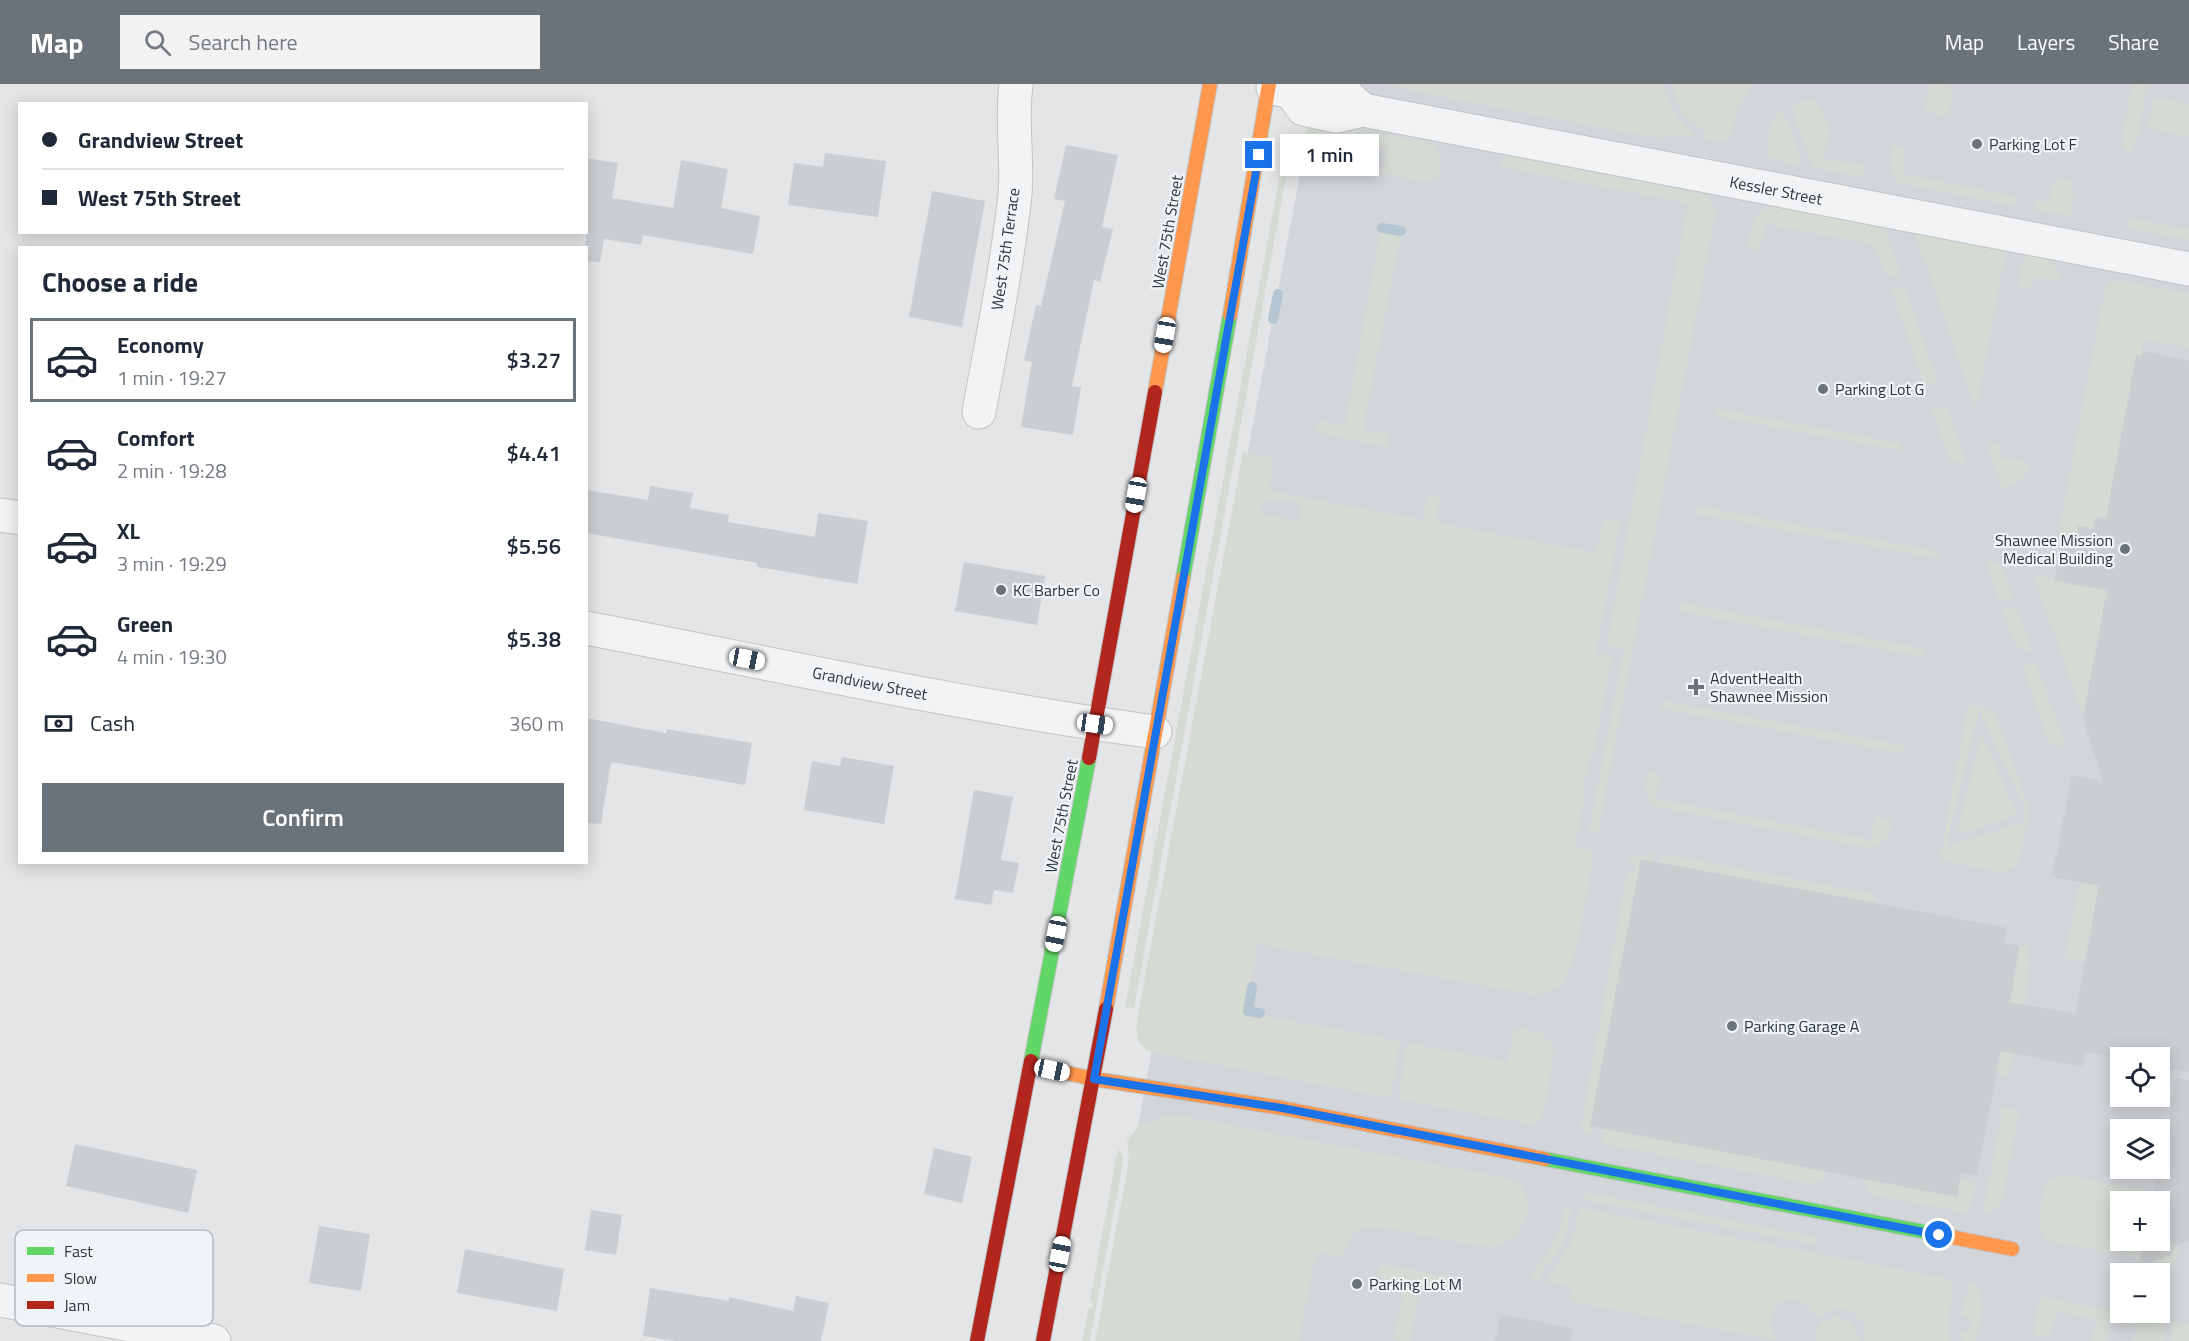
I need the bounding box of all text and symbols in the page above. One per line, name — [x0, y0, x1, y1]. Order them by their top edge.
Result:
search box — [120, 15, 540, 69]
text: Map — [30, 21, 84, 64]
text: Search here — [189, 25, 298, 59]
icon: search — [141, 26, 174, 59]
text: Map — [1945, 26, 1984, 58]
text: Layers — [2017, 26, 2075, 58]
text: Share — [2108, 26, 2159, 58]
text: Grandview Street — [78, 123, 243, 157]
place label: Parking Lot F — [1989, 132, 2077, 156]
callout: 1 min — [1280, 134, 1379, 176]
marker: Parking Lot F — [1970, 137, 1984, 151]
text: 1 min — [1305, 139, 1354, 170]
route end — [1245, 141, 1272, 168]
street label: Kessler Street — [1728, 169, 1825, 211]
street label: West 75th Street — [1145, 173, 1189, 291]
text: West 75th Street — [78, 181, 241, 215]
street label: West 75th Terrace — [985, 186, 1025, 312]
text: Choose a ride — [42, 261, 198, 302]
car — [1153, 316, 1177, 354]
text: Economy — [117, 328, 204, 362]
icon: car — [45, 333, 99, 387]
text: $3.27 — [506, 343, 561, 377]
text: 1 min · 19:27 — [117, 362, 227, 393]
place label: Parking Lot G — [1835, 377, 1924, 401]
marker: Parking Lot G — [1816, 382, 1830, 396]
text: Comfort — [117, 421, 195, 455]
icon: car — [45, 426, 99, 480]
text: $4.41 — [506, 436, 561, 470]
text: 2 min · 19:28 — [117, 455, 227, 486]
car — [1124, 476, 1148, 514]
text: XL — [117, 514, 140, 548]
icon: car — [45, 519, 99, 573]
place label: Shawnee Mission Medical Building — [1995, 528, 2113, 570]
text: $5.56 — [506, 529, 561, 563]
marker: Shawnee Mission Medical Building — [2118, 542, 2132, 556]
text: 3 min · 19:29 — [117, 548, 227, 579]
place label: KC Barber Co — [1013, 578, 1100, 602]
marker: KC Barber Co — [994, 583, 1008, 597]
text: Green — [117, 607, 173, 641]
icon: car — [45, 612, 99, 666]
text: $5.38 — [506, 622, 561, 656]
text: 4 min · 19:30 — [117, 641, 227, 672]
car — [728, 647, 766, 671]
street label: Grandview Street — [810, 660, 930, 706]
place label: AdventHealth Shawnee Mission — [1710, 666, 1828, 708]
marker: AdventHealth Shawnee Mission — [1687, 678, 1705, 696]
text: Cash — [90, 706, 135, 740]
icon: cash — [42, 707, 75, 740]
text: 360 m — [509, 708, 564, 739]
car — [1076, 713, 1114, 735]
street label: West 75th Street — [1038, 757, 1084, 875]
button: Confirm — [42, 783, 564, 852]
car — [1044, 915, 1068, 953]
place label: Parking Garage A — [1744, 1014, 1860, 1038]
marker: Parking Garage A — [1725, 1019, 1739, 1033]
map controls — [2110, 1047, 2170, 1323]
button: locate — [2110, 1047, 2170, 1107]
car — [1033, 1057, 1071, 1083]
button: layers — [2110, 1119, 2170, 1179]
button: + — [2110, 1191, 2170, 1251]
route start — [1925, 1221, 1952, 1248]
legend — [15, 1230, 213, 1326]
car — [1048, 1235, 1072, 1273]
text: Fast — [64, 1239, 93, 1263]
button: − — [2110, 1263, 2170, 1323]
text: Slow — [64, 1266, 97, 1290]
place label: Parking Lot M — [1369, 1272, 1462, 1296]
marker: Parking Lot M — [1350, 1277, 1364, 1291]
text: Jam — [64, 1293, 90, 1317]

